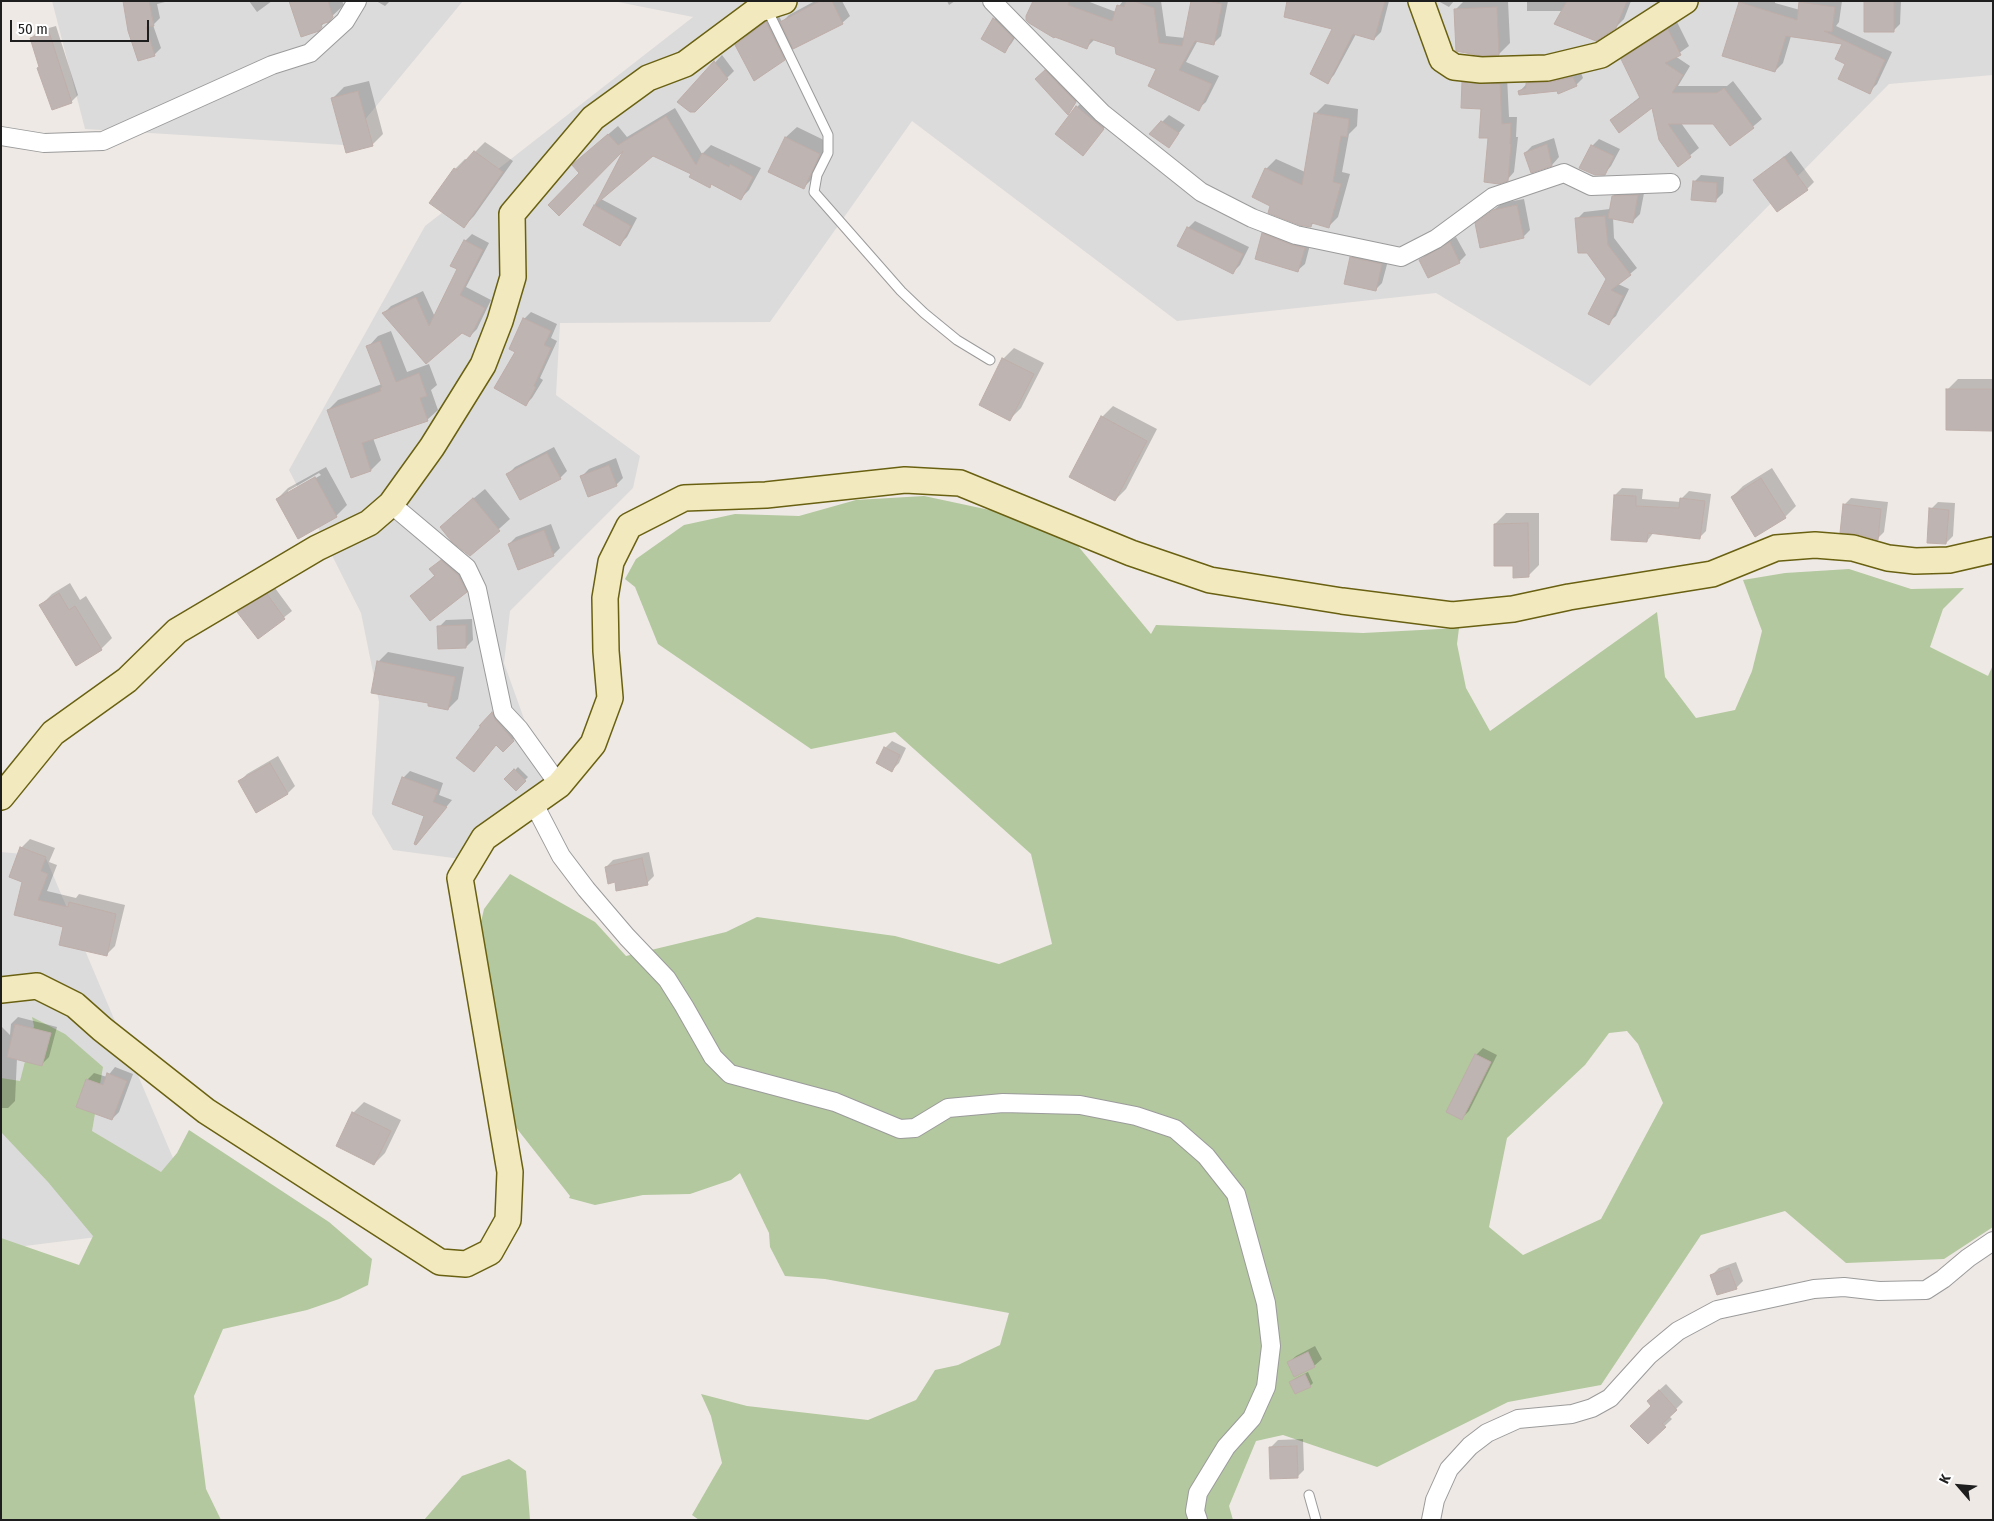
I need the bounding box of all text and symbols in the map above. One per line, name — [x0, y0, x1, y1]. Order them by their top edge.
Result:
scale bar — [12, 10, 151, 42]
text: 50 m — [18, 20, 48, 38]
north arrow — [1934, 1461, 1984, 1511]
text: K — [1936, 1471, 1955, 1486]

